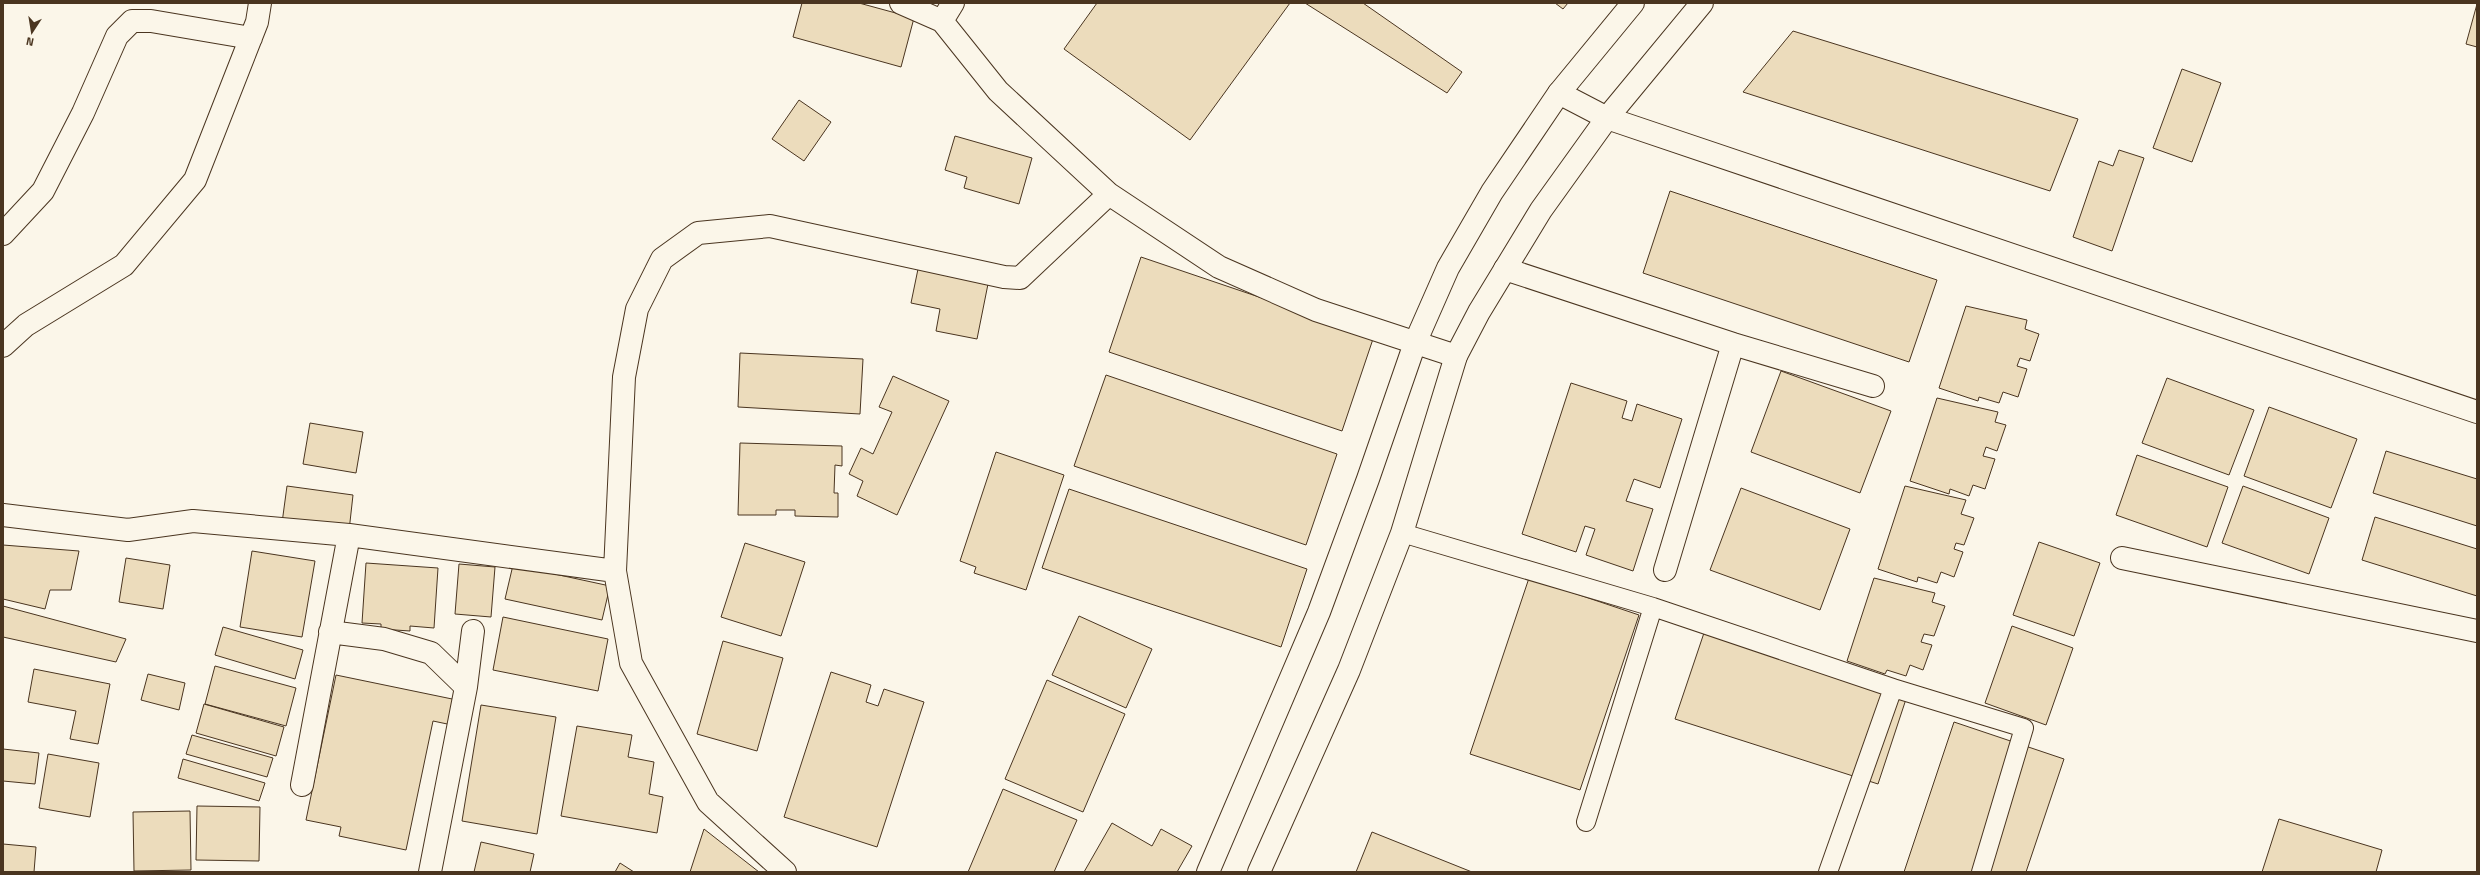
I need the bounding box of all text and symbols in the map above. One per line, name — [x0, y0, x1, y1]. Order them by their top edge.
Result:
north arrow — [12, 12, 52, 52]
text: N — [25, 33, 35, 50]

